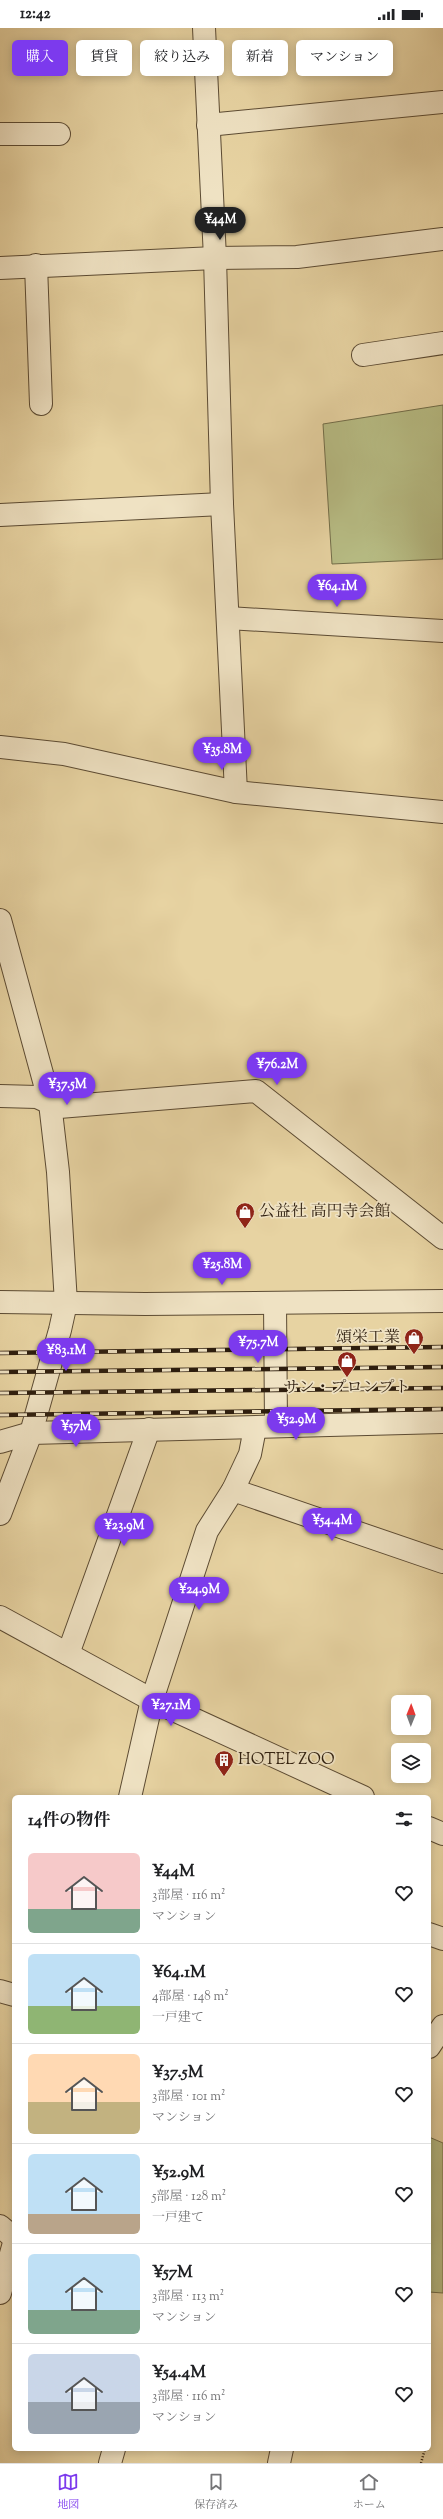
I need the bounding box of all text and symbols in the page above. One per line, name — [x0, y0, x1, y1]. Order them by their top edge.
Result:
text: 12:42 — [20, 4, 51, 25]
chip: 購入 — [12, 40, 68, 76]
chip: 賃貸 — [76, 40, 132, 76]
chip: 絞り込み — [140, 40, 224, 76]
chip: 新着 — [232, 40, 288, 76]
chip: マンション — [296, 40, 393, 76]
pin: ¥44M — [196, 207, 244, 241]
text: ¥44M — [204, 211, 236, 229]
pin: ¥64.1M — [304, 574, 370, 608]
text: ¥64.1M — [316, 578, 358, 596]
pin: ¥35.8M — [189, 737, 255, 771]
text: ¥35.8M — [202, 741, 242, 759]
pin: ¥76.2M — [244, 1052, 310, 1086]
text: ¥76.2M — [256, 1056, 298, 1074]
pin: ¥37.5M — [34, 1072, 100, 1106]
text: ¥37.5M — [47, 1076, 87, 1094]
shop icon: 公益社 高円寺会館 — [234, 1201, 256, 1229]
place label: 公益社 高円寺会館 — [259, 1201, 390, 1224]
pin: ¥25.8M — [189, 1252, 255, 1286]
text: ¥25.8M — [202, 1256, 242, 1274]
place label: 頌栄工業 — [336, 1327, 400, 1350]
shop icon: 頌栄工業 — [403, 1327, 425, 1355]
pin: ¥75.7M — [225, 1330, 291, 1364]
text: ¥75.7M — [238, 1334, 278, 1352]
pin: ¥83.1M — [33, 1338, 99, 1372]
text: ¥83.1M — [46, 1342, 86, 1360]
shop icon: サン・プロンプト — [336, 1350, 358, 1378]
place label: サン・プロンプト — [283, 1377, 411, 1400]
pin: ¥52.9M — [263, 1407, 329, 1441]
text: ¥52.9M — [276, 1411, 316, 1429]
pin: ¥57M — [52, 1414, 100, 1448]
text: ¥57M — [60, 1418, 92, 1436]
pin: ¥54.4M — [299, 1508, 365, 1542]
text: ¥54.4M — [311, 1512, 353, 1530]
pin: ¥23.9M — [91, 1513, 157, 1547]
text: ¥23.9M — [104, 1517, 144, 1535]
pin: ¥24.9M — [166, 1577, 232, 1611]
text: ¥24.9M — [178, 1581, 220, 1599]
pin: ¥27.1M — [138, 1693, 204, 1727]
north arrow — [391, 1695, 431, 1735]
map controls — [391, 1695, 431, 1783]
text: ¥27.1M — [151, 1697, 191, 1715]
button: layers — [391, 1743, 431, 1783]
building icon: HOTEL ZOO — [213, 1749, 235, 1777]
place label: HOTEL ZOO — [238, 1749, 335, 1772]
icon: filters — [393, 1808, 415, 1830]
text: 14件の物件 — [28, 1809, 110, 1833]
text: ¥44M — [152, 1860, 195, 1884]
icon: home — [60, 1869, 108, 1917]
icon: heart — [393, 1882, 415, 1904]
text: 3部屋 · 116 m² — [152, 1887, 225, 1905]
text: マンション — [152, 1908, 216, 1926]
text: ¥64.1M — [152, 1961, 206, 1985]
icon: home — [60, 1970, 108, 2018]
icon: heart — [393, 1983, 415, 2005]
text: 4部屋 · 148 m² — [152, 1988, 229, 2006]
text: 一戸建て — [152, 2009, 204, 2027]
text: ¥37.5M — [152, 2061, 203, 2085]
icon: home — [60, 2070, 108, 2118]
icon: heart — [393, 2083, 415, 2105]
text: 3部屋 · 101 m² — [152, 2088, 225, 2106]
text: マンション — [152, 2109, 216, 2127]
text: ¥52.9M — [152, 2161, 205, 2185]
icon: home — [60, 2170, 108, 2218]
icon: heart — [393, 2183, 415, 2205]
text: 5部屋 · 128 m² — [152, 2188, 226, 2206]
text: 一戸建て — [152, 2209, 204, 2227]
text: ¥57M — [152, 2261, 193, 2285]
icon: home — [60, 2270, 108, 2318]
icon: heart — [393, 2283, 415, 2305]
text: 3部屋 · 113 m² — [152, 2288, 224, 2306]
text: マンション — [152, 2309, 216, 2327]
text: ¥54.4M — [152, 2361, 206, 2385]
icon: home — [60, 2370, 108, 2418]
icon: heart — [393, 2383, 415, 2405]
text: 3部屋 · 116 m² — [152, 2388, 225, 2406]
text: マンション — [152, 2409, 216, 2427]
tab: 地図 — [57, 2471, 79, 2513]
tab: 保存済み — [194, 2471, 238, 2513]
tab: ホーム — [353, 2471, 386, 2513]

